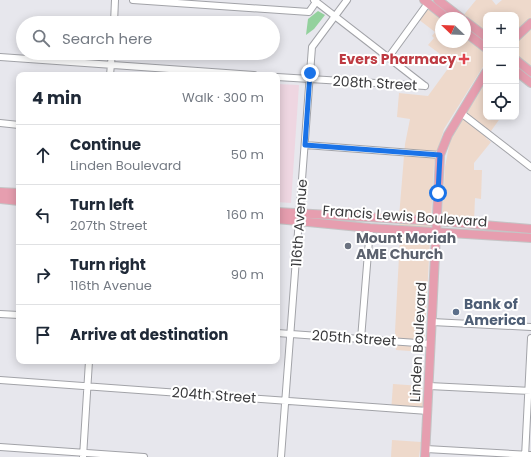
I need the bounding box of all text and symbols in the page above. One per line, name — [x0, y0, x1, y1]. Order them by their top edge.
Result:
north arrow — [435, 12, 471, 48]
map controls — [483, 12, 519, 120]
button: + — [483, 12, 519, 48]
search box — [16, 16, 280, 60]
icon: search — [30, 27, 52, 49]
text: Search here — [62, 28, 152, 49]
button: − — [483, 48, 519, 84]
place label: Evers Pharmacy — [339, 49, 456, 69]
marker: Evers Pharmacy — [459, 54, 469, 64]
route end — [301, 64, 319, 82]
street label: 208th Street — [332, 71, 418, 95]
button: locate — [483, 84, 519, 120]
text: 4 min — [32, 86, 82, 110]
text: Walk · 300 m — [182, 88, 264, 107]
text: Continue — [70, 134, 141, 155]
icon: ahead — [32, 144, 54, 166]
text: 50 m — [231, 145, 264, 164]
text: Linden Boulevard — [70, 156, 181, 175]
street label: 116th Avenue — [286, 178, 312, 268]
route start — [429, 184, 447, 202]
text: Turn left — [70, 194, 134, 215]
street label: Francis Lewis Boulevard — [322, 200, 488, 232]
icon: left — [32, 204, 54, 226]
text: 160 m — [227, 205, 264, 224]
text: 207th Street — [70, 216, 147, 235]
place label: Mount Moriah AME Church — [356, 228, 456, 264]
marker: Mount Moriah AME Church — [343, 241, 353, 251]
text: Turn right — [70, 254, 146, 275]
icon: right — [32, 264, 54, 286]
text: 90 m — [231, 265, 264, 284]
text: 116th Avenue — [70, 276, 152, 295]
street label: Linden Boulevard — [405, 282, 431, 402]
place label: Bank of America — [464, 294, 526, 330]
marker: Bank of America — [451, 307, 461, 317]
icon: arrive — [32, 324, 54, 346]
text: Arrive at destination — [70, 324, 228, 345]
street label: 205th Street — [311, 325, 397, 351]
street label: 204th Street — [171, 382, 257, 408]

